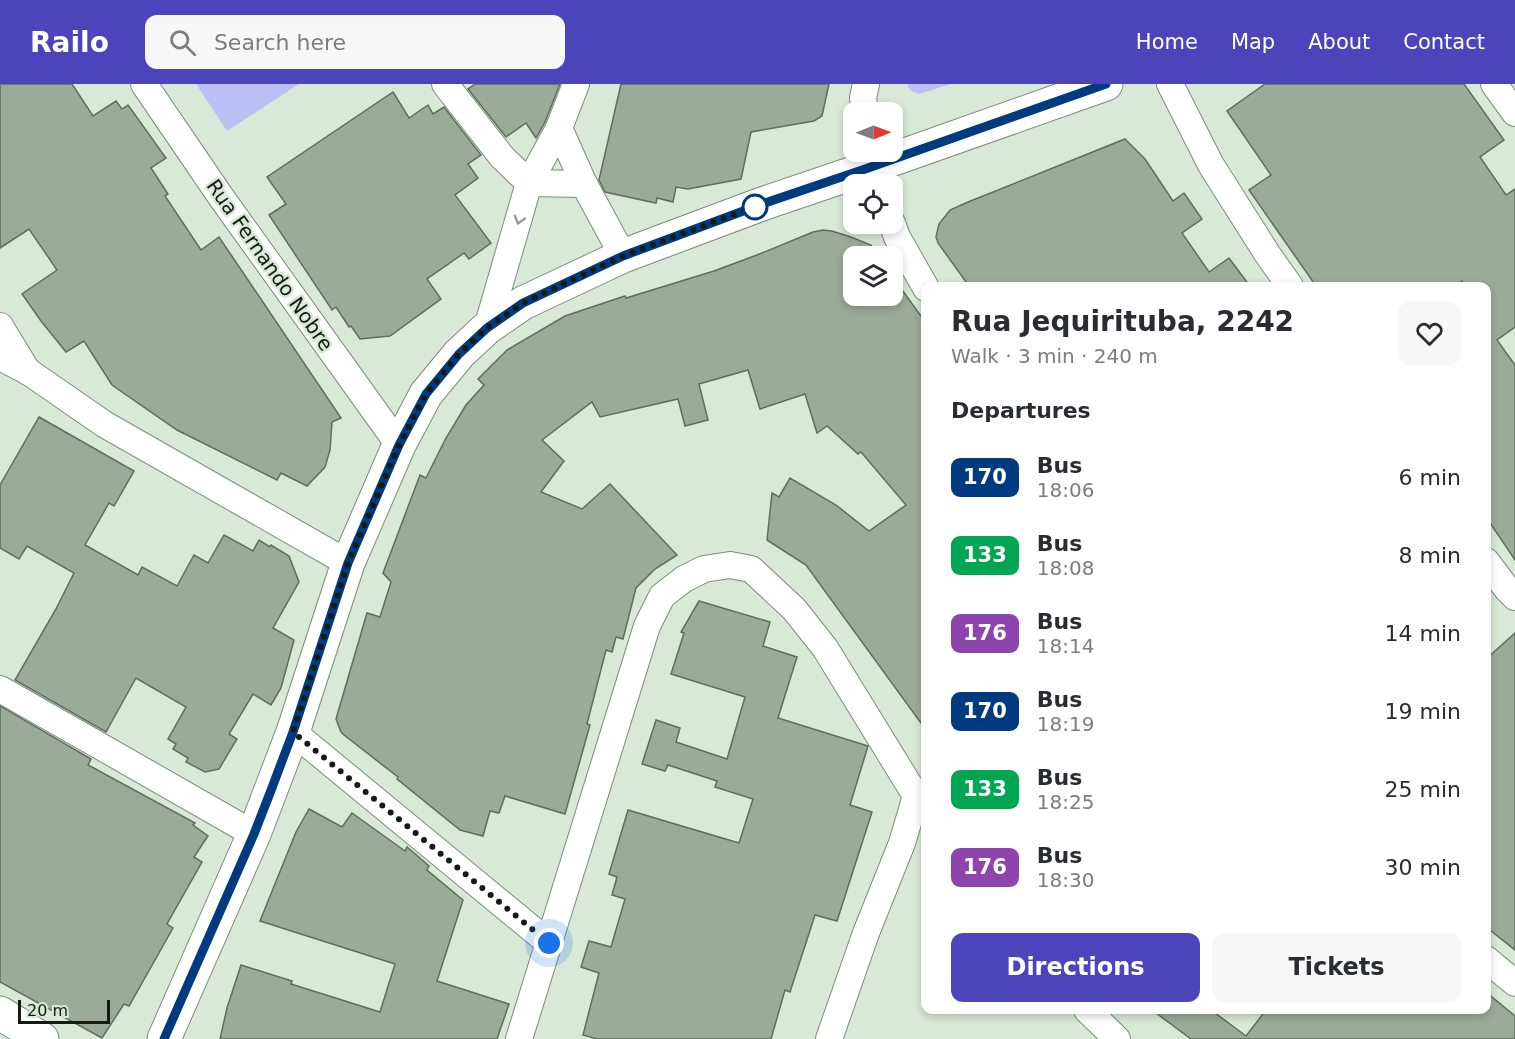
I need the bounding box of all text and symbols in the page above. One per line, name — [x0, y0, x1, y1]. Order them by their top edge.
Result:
search box — [145, 15, 565, 69]
text: Railo — [30, 26, 109, 59]
icon: search — [166, 26, 199, 59]
text: Search here — [214, 30, 346, 55]
text: Home — [1136, 30, 1198, 54]
text: Map — [1231, 30, 1275, 54]
text: About — [1308, 30, 1370, 54]
text: Contact — [1403, 30, 1485, 54]
north arrow — [843, 102, 903, 162]
map controls — [843, 102, 903, 306]
button: locate — [843, 174, 903, 234]
street label: Rua Fernando Nobre — [202, 175, 338, 355]
unlabelled marker — [742, 194, 768, 220]
one-way arrow — [514, 214, 526, 224]
button: layers — [843, 246, 903, 306]
button: heart — [1398, 302, 1461, 365]
text: Rua Jequirituba, 2242 — [951, 305, 1294, 338]
text: Walk · 3 min · 240 m — [951, 344, 1158, 368]
text: Departures — [951, 398, 1091, 423]
text: Bus — [1037, 453, 1082, 478]
text: 170 — [963, 465, 1007, 489]
text: 6 min — [1399, 465, 1461, 490]
text: 18:06 — [1037, 478, 1094, 502]
text: Bus — [1037, 531, 1082, 556]
text: 133 — [963, 543, 1007, 567]
text: 8 min — [1399, 543, 1461, 568]
text: 18:08 — [1037, 556, 1094, 580]
text: Bus — [1037, 609, 1082, 634]
text: 176 — [963, 621, 1007, 645]
text: 14 min — [1385, 621, 1461, 646]
text: 18:14 — [1037, 634, 1094, 658]
text: Bus — [1037, 687, 1082, 712]
text: 170 — [963, 699, 1007, 723]
text: 19 min — [1385, 699, 1461, 724]
text: 18:19 — [1037, 712, 1094, 736]
text: Bus — [1037, 765, 1082, 790]
text: 133 — [963, 777, 1007, 801]
text: 25 min — [1385, 777, 1461, 802]
text: 18:25 — [1037, 790, 1094, 814]
text: Bus — [1037, 843, 1082, 868]
text: 176 — [963, 855, 1007, 879]
text: 30 min — [1385, 855, 1461, 880]
text: 18:30 — [1037, 868, 1094, 892]
your location — [534, 928, 564, 958]
button: Directions — [951, 933, 1200, 1002]
button: Tickets — [1212, 933, 1461, 1002]
scale bar — [18, 997, 110, 1024]
text: 20 m — [27, 1001, 68, 1020]

